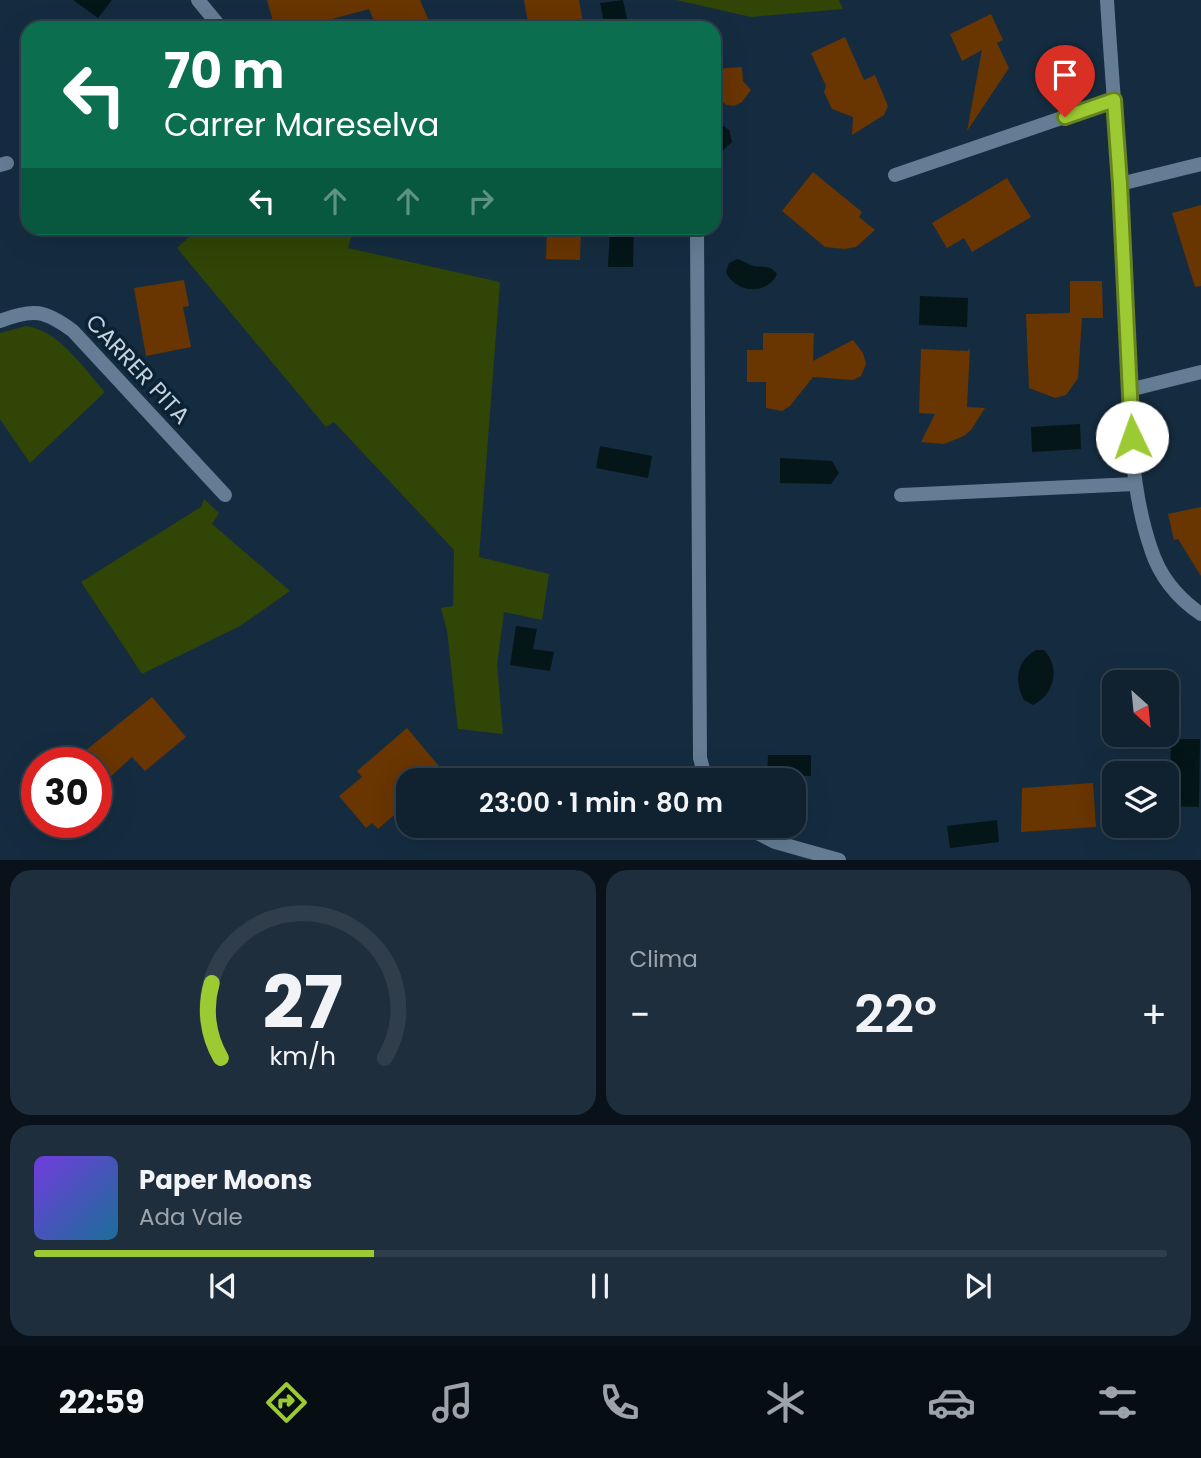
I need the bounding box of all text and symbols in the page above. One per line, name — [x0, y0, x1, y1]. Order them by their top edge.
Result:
text: 70 m — [164, 37, 284, 105]
pin — [1035, 45, 1095, 117]
icon: left — [49, 49, 140, 140]
icon: arrive — [1046, 56, 1084, 94]
text: Carrer Mareselva — [164, 102, 440, 147]
icon: left — [243, 182, 281, 220]
icon: ahead — [316, 182, 354, 220]
icon: ahead — [389, 182, 427, 220]
icon: right — [462, 182, 500, 220]
street label: CARRER PITA — [79, 307, 197, 431]
position arrow — [1095, 400, 1169, 474]
north arrow — [1102, 670, 1180, 747]
map controls — [1102, 670, 1179, 838]
speed limit sign: 30 — [21, 747, 112, 838]
button: layers — [1102, 761, 1179, 838]
text: 23:00 · 1 min · 80 m — [479, 785, 723, 821]
text: Clima — [630, 943, 698, 975]
text: 27 — [262, 953, 343, 1054]
text: 22° — [854, 978, 937, 1051]
text: − — [630, 988, 650, 1041]
text: + — [1141, 988, 1167, 1041]
text: km/h — [269, 1039, 336, 1074]
text: Paper Moons — [139, 1162, 312, 1198]
text: Ada Vale — [139, 1201, 243, 1233]
icon: previous — [204, 1267, 242, 1305]
icon: pause — [581, 1267, 619, 1305]
icon: next — [959, 1267, 997, 1305]
icon: directions — [262, 1378, 311, 1427]
icon: music — [428, 1378, 477, 1427]
icon: phone — [595, 1378, 644, 1427]
icon: climate — [761, 1378, 810, 1427]
icon: car — [927, 1378, 976, 1427]
icon: filters — [1093, 1378, 1142, 1427]
text: 22:59 — [59, 1379, 145, 1424]

